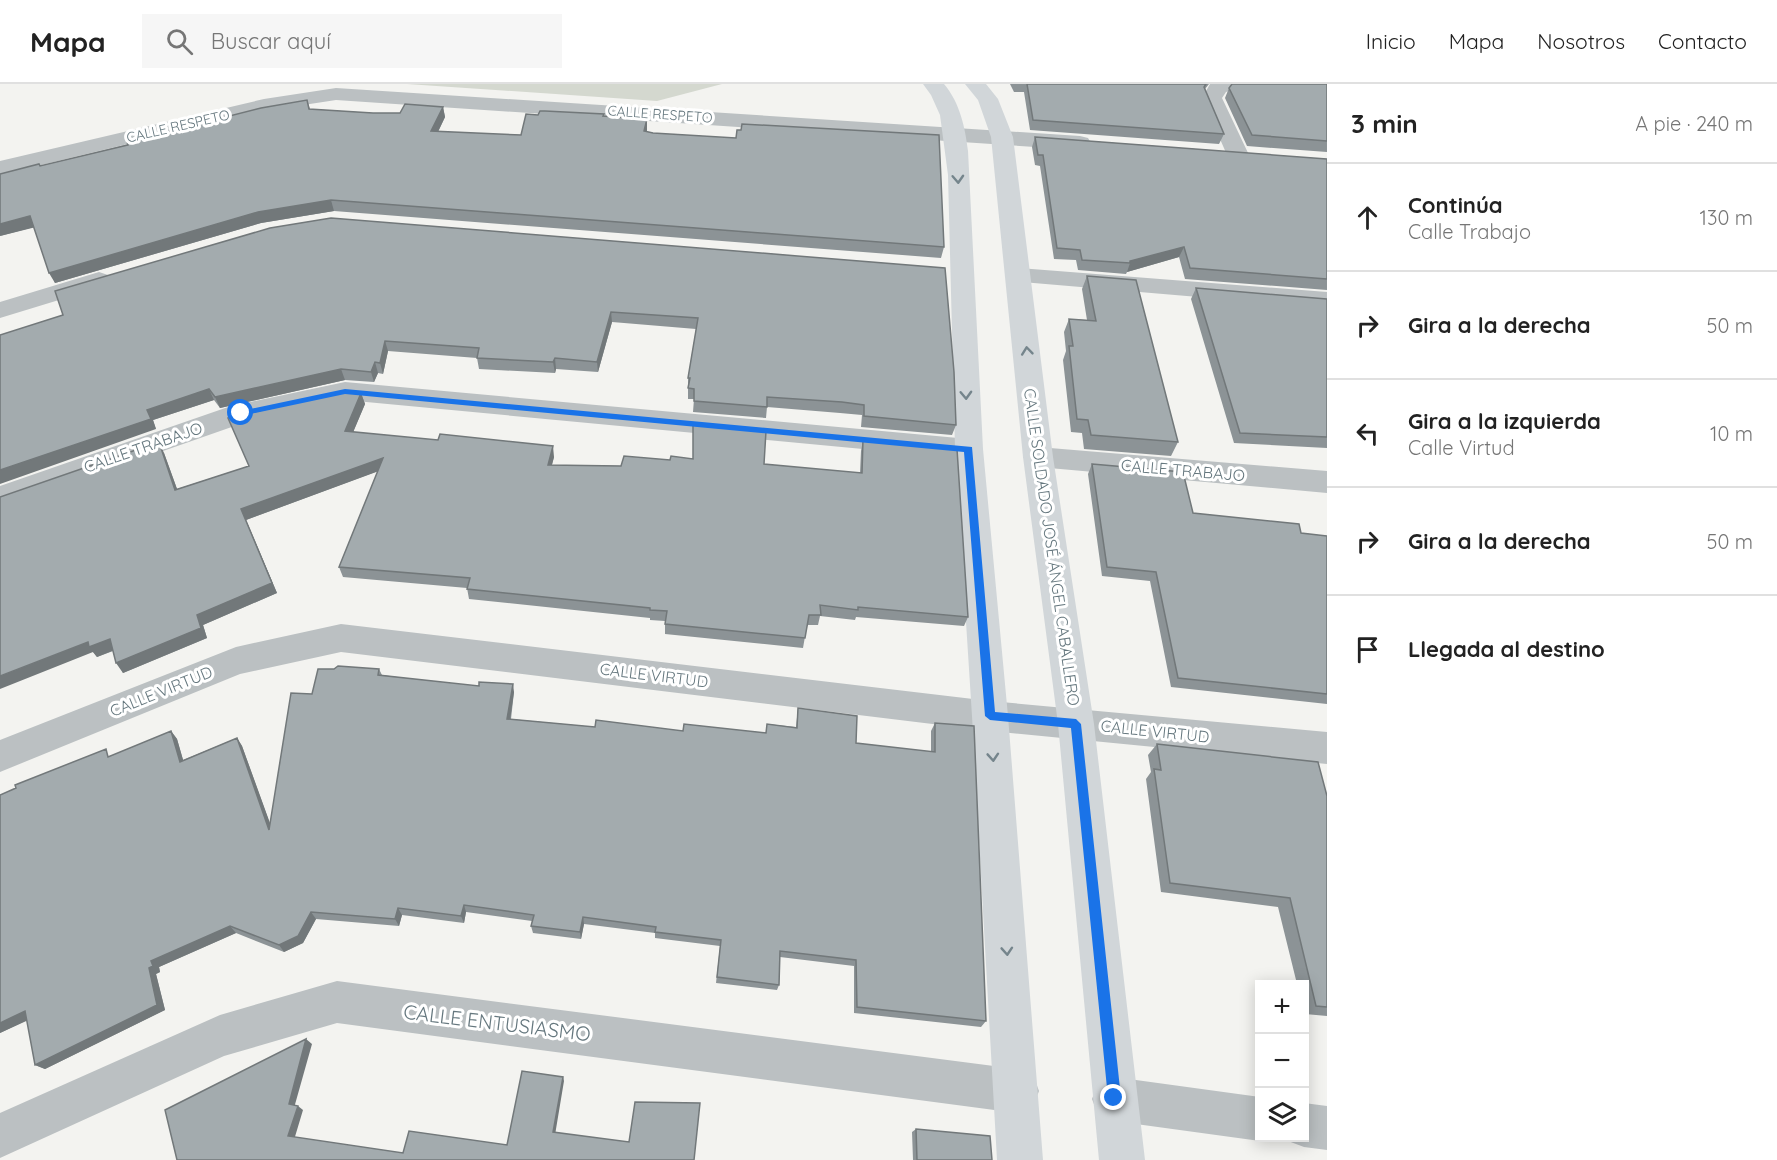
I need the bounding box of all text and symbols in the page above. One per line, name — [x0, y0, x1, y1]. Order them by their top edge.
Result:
search box — [142, 14, 562, 68]
text: Mapa — [30, 24, 106, 59]
icon: search — [163, 25, 196, 58]
text: Buscar aquí — [211, 27, 331, 55]
text: Inicio — [1366, 28, 1416, 54]
text: Mapa — [1449, 28, 1504, 54]
text: Nosotros — [1537, 28, 1625, 54]
text: Contacto — [1658, 28, 1747, 54]
street label: CALLE RESPETO — [607, 101, 713, 127]
street label: CALLE RESPETO — [125, 105, 232, 147]
text: 3 min — [1351, 107, 1418, 140]
text: A pie · 240 m — [1635, 111, 1753, 136]
one-way arrow — [952, 175, 965, 184]
text: Continúa — [1408, 191, 1503, 219]
icon: ahead — [1351, 201, 1384, 234]
text: 130 m — [1700, 205, 1753, 230]
text: Calle Trabajo — [1408, 219, 1531, 244]
icon: right — [1351, 309, 1384, 342]
text: Gira a la derecha — [1408, 311, 1591, 339]
text: 50 m — [1707, 313, 1753, 338]
one-way arrow — [1021, 347, 1034, 356]
street label: CALLE SOLDADO JOSÉ ÁNGEL CABALLERO — [1020, 387, 1084, 707]
one-way arrow — [960, 390, 973, 399]
route start — [227, 399, 253, 425]
text: Gira a la izquierda — [1408, 407, 1601, 435]
street label: CALLE TRABAJO — [81, 417, 205, 477]
icon: left — [1351, 417, 1384, 450]
text: 10 m — [1710, 421, 1753, 446]
text: Calle Virtud — [1408, 435, 1515, 460]
street label: CALLE TRABAJO — [1120, 455, 1246, 485]
icon: right — [1351, 525, 1384, 558]
text: Gira a la derecha — [1408, 527, 1591, 555]
text: 50 m — [1707, 529, 1753, 554]
icon: arrive — [1351, 633, 1384, 666]
text: Llegada al destino — [1408, 635, 1605, 663]
street label: CALLE VIRTUD — [599, 658, 709, 692]
street label: CALLE VIRTUD — [107, 661, 215, 721]
street label: CALLE VIRTUD — [1100, 715, 1210, 747]
one-way arrow — [986, 752, 999, 761]
one-way arrow — [1000, 947, 1013, 956]
map controls — [1255, 980, 1309, 1142]
button: + — [1255, 980, 1309, 1034]
street label: CALLE ENTUSIASMO — [402, 999, 592, 1046]
button: − — [1255, 1034, 1309, 1088]
route end — [1100, 1084, 1126, 1110]
button: layers — [1255, 1088, 1309, 1142]

